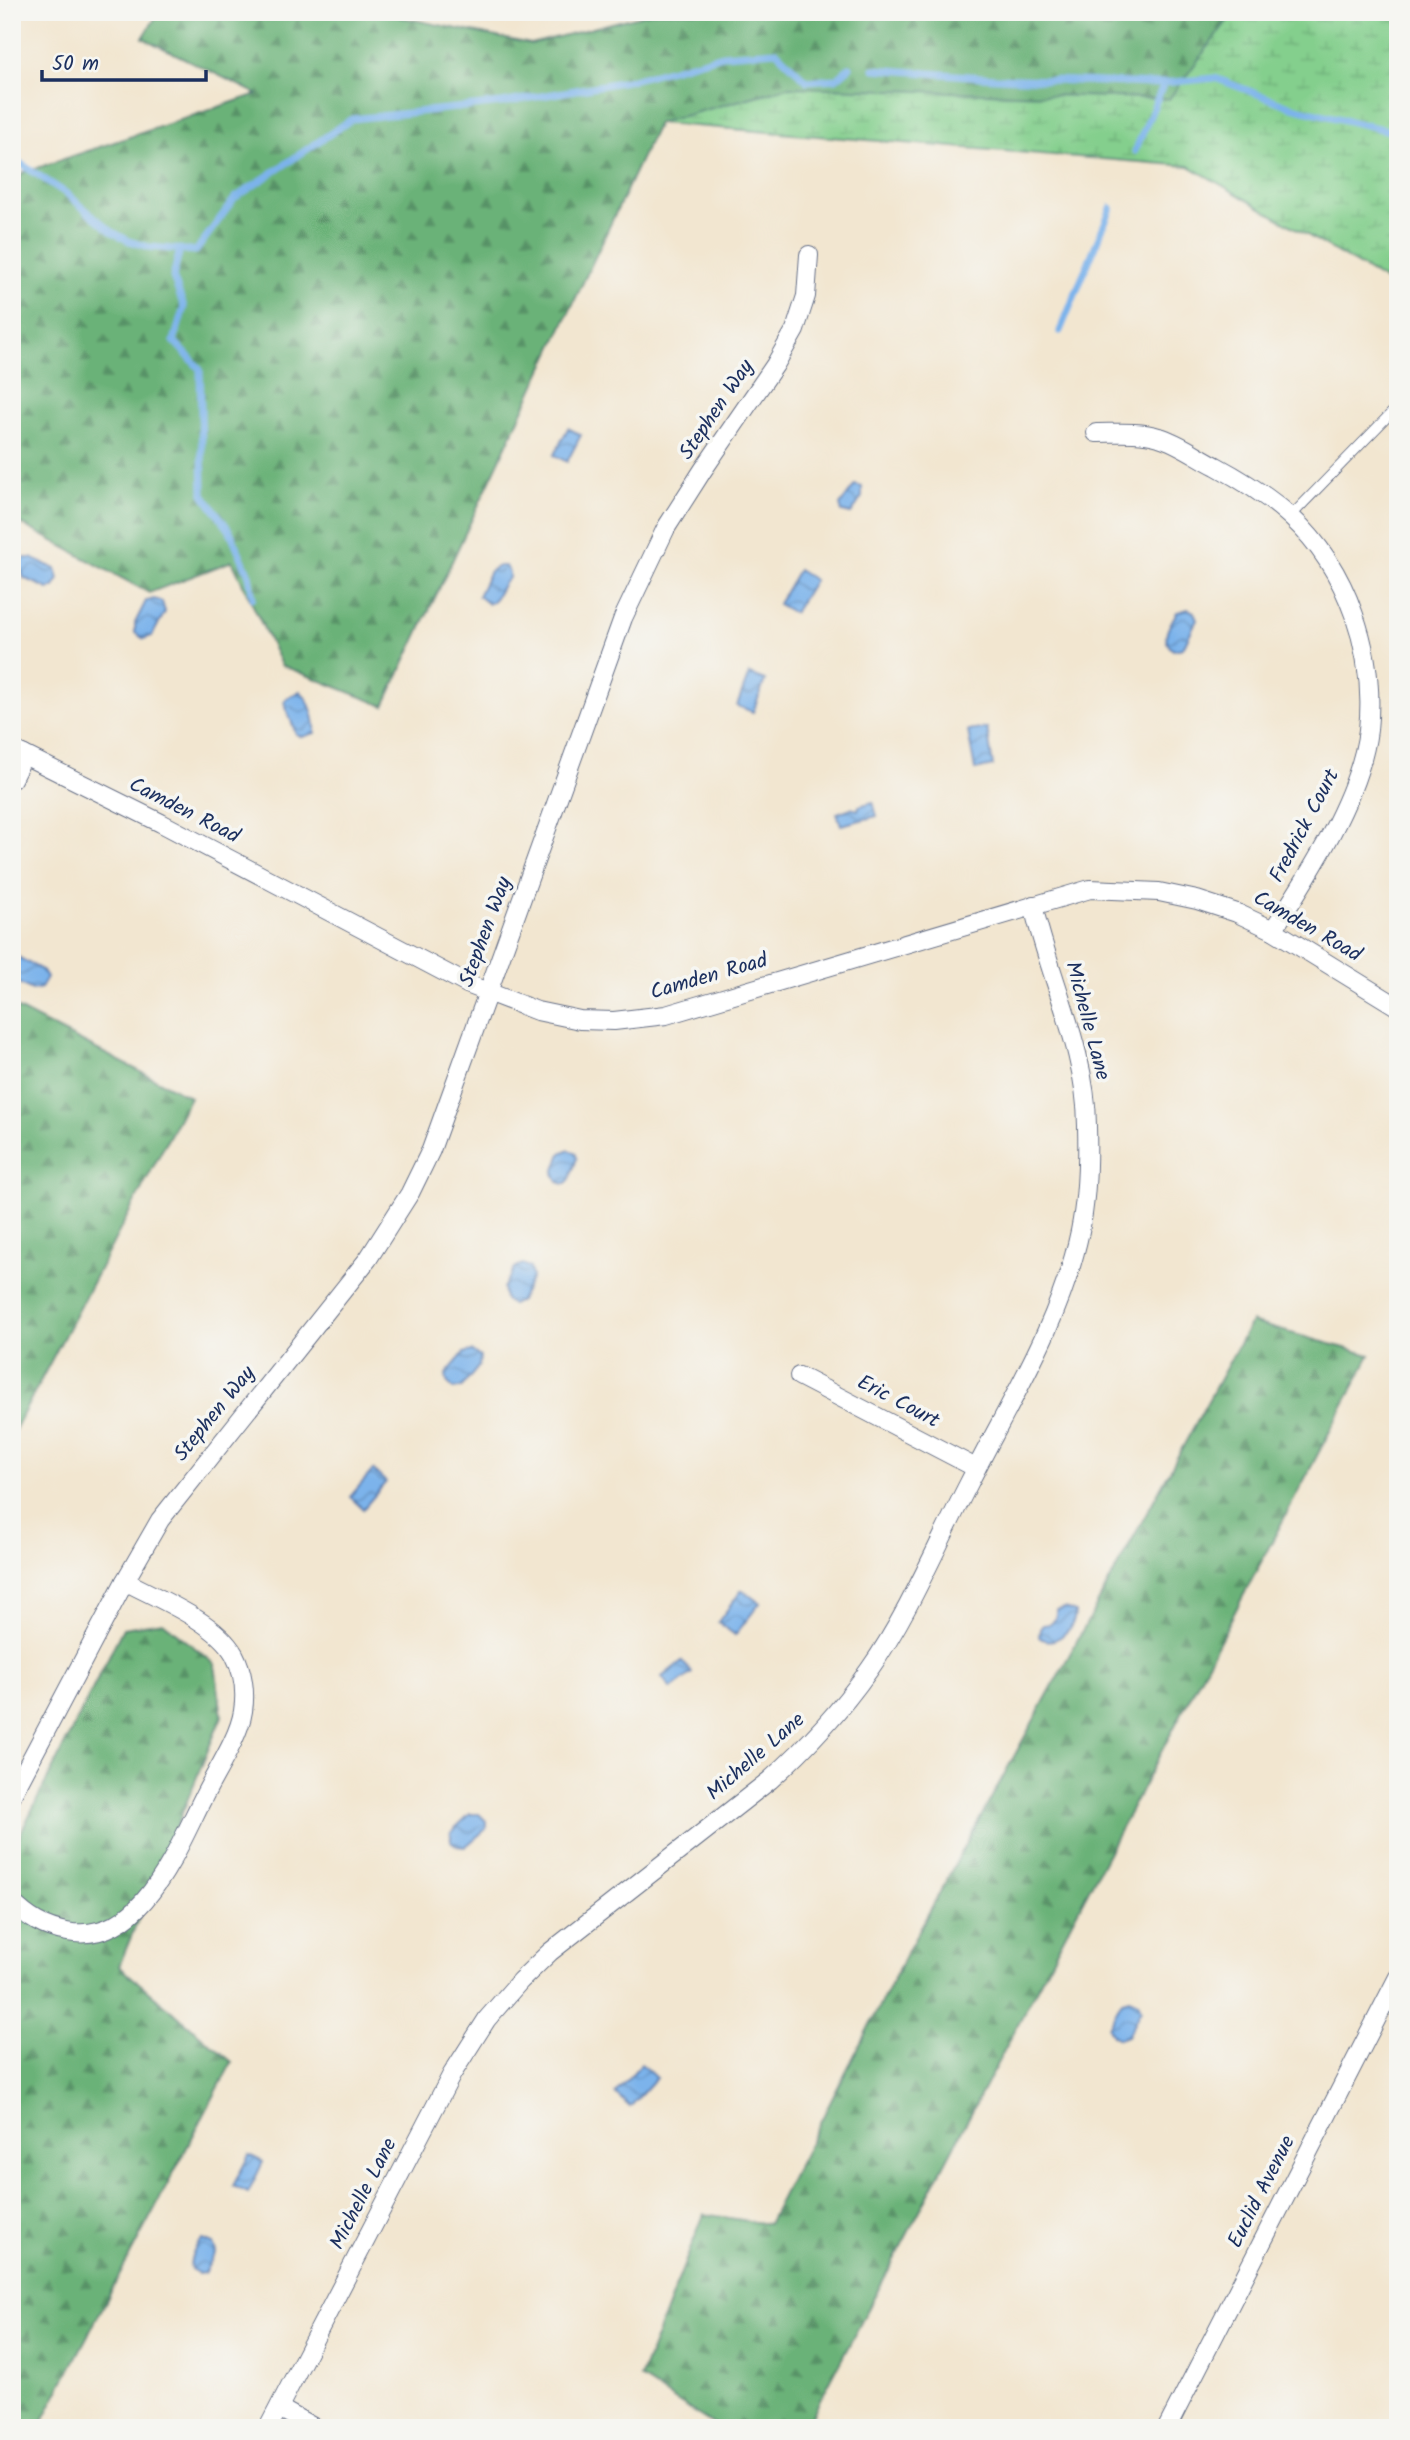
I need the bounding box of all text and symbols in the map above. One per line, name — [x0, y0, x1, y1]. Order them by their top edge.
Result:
scale bar — [42, 38, 206, 82]
text: 50 m — [52, 48, 99, 81]
street label: Stephen Way — [671, 353, 763, 467]
street label: Fredrick Court — [1261, 762, 1349, 889]
street label: Camden Road — [123, 769, 246, 853]
street label: Stephen Way — [451, 872, 521, 992]
street label: Camden Road — [1246, 883, 1368, 972]
street label: Camden Road — [646, 944, 772, 1010]
street label: Michelle Lane — [1055, 958, 1119, 1085]
street label: Stephen Way — [166, 1359, 264, 1469]
street label: Eric Court — [851, 1366, 946, 1438]
street label: Michelle Lane — [699, 1704, 813, 1809]
street label: Euclid Avenue — [1219, 2129, 1305, 2254]
street label: Michelle Lane — [322, 2132, 407, 2256]

